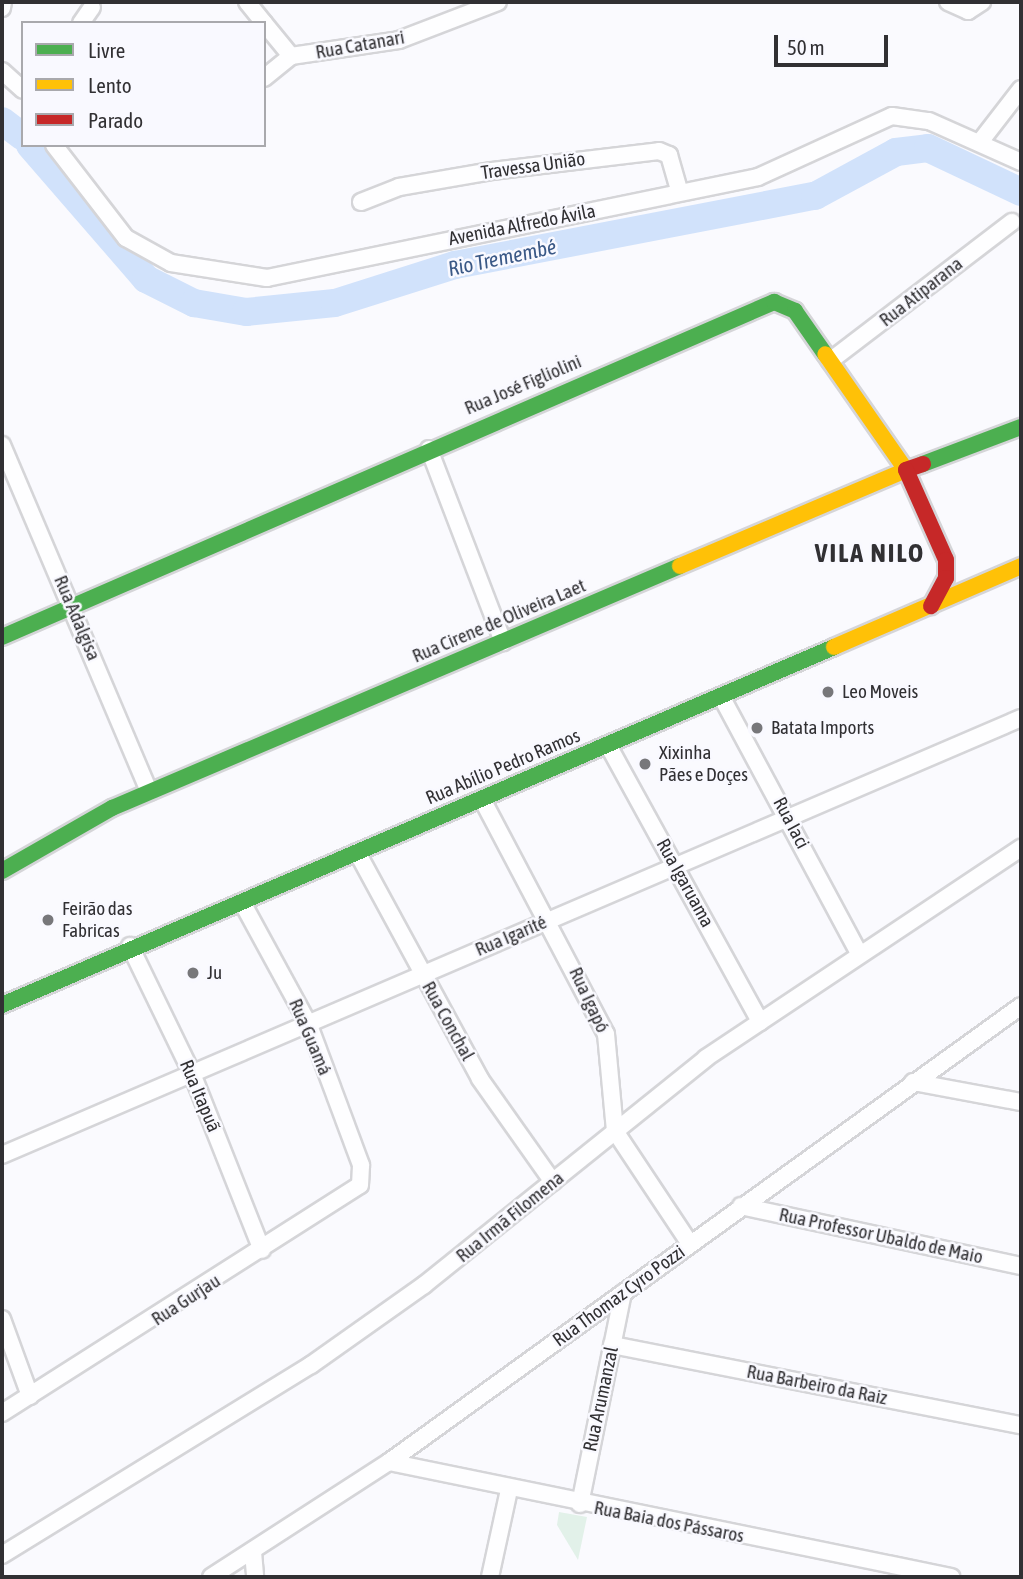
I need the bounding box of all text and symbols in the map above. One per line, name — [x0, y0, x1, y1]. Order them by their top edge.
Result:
legend — [21, 21, 266, 147]
scale bar — [778, 21, 892, 65]
street label: Rua Catanari — [314, 26, 406, 64]
text: 50 m — [787, 35, 825, 59]
text: Livre — [88, 38, 125, 62]
text: Lento — [88, 73, 132, 97]
text: Parado — [88, 108, 143, 132]
street label: Travessa União — [479, 147, 587, 185]
street label: Avenida Alfredo Ávila — [447, 200, 597, 250]
water label: Rio Tremembé — [445, 233, 559, 281]
street label: Rua Atiparana — [875, 252, 967, 332]
street label: Rua José Figliolini — [461, 350, 585, 420]
district label: VILA NILO — [816, 538, 924, 570]
street label: Rua Adalgisa — [49, 572, 105, 664]
street label: Rua Cirene de Oliveira Laet — [409, 574, 589, 668]
place label: Leo Moveis — [842, 681, 918, 703]
marker: Leo Moveis — [820, 684, 836, 700]
place label: Batata Imports — [771, 717, 874, 739]
marker: Batata Imports — [749, 720, 765, 736]
street label: Rua Abílio Pedro Ramos — [423, 724, 583, 810]
place label: Xixinha Pães e Doçes — [659, 742, 748, 786]
marker: Xixinha Pães e Doçes — [637, 756, 653, 772]
street label: Rua Iaci — [768, 793, 814, 853]
street label: Rua Igaruama — [651, 835, 719, 931]
place label: Feirão das Fabricas — [62, 898, 132, 942]
street label: Rua Igarité — [472, 911, 550, 961]
marker: Feirão das Fabricas — [40, 912, 56, 928]
place label: Ju — [207, 962, 222, 984]
street label: Rua Igapó — [564, 964, 614, 1036]
marker: Ju — [185, 965, 201, 981]
street label: Rua Conchal — [417, 977, 479, 1065]
street label: Rua Guamá — [284, 995, 336, 1079]
street label: Rua Itapuã — [175, 1056, 225, 1136]
street label: Rua Irmã Filomena — [452, 1167, 568, 1267]
street label: Rua Professor Ubaldo de Maio — [777, 1203, 985, 1269]
street label: Rua Thomaz Cyro Pozzi — [549, 1240, 689, 1352]
street label: Rua Gurjau — [147, 1269, 225, 1331]
street label: Rua Arumanzal — [579, 1344, 623, 1454]
street label: Rua Barbeiro da Raiz — [745, 1360, 889, 1410]
street label: Rua Baia dos Pássaros — [592, 1496, 746, 1548]

